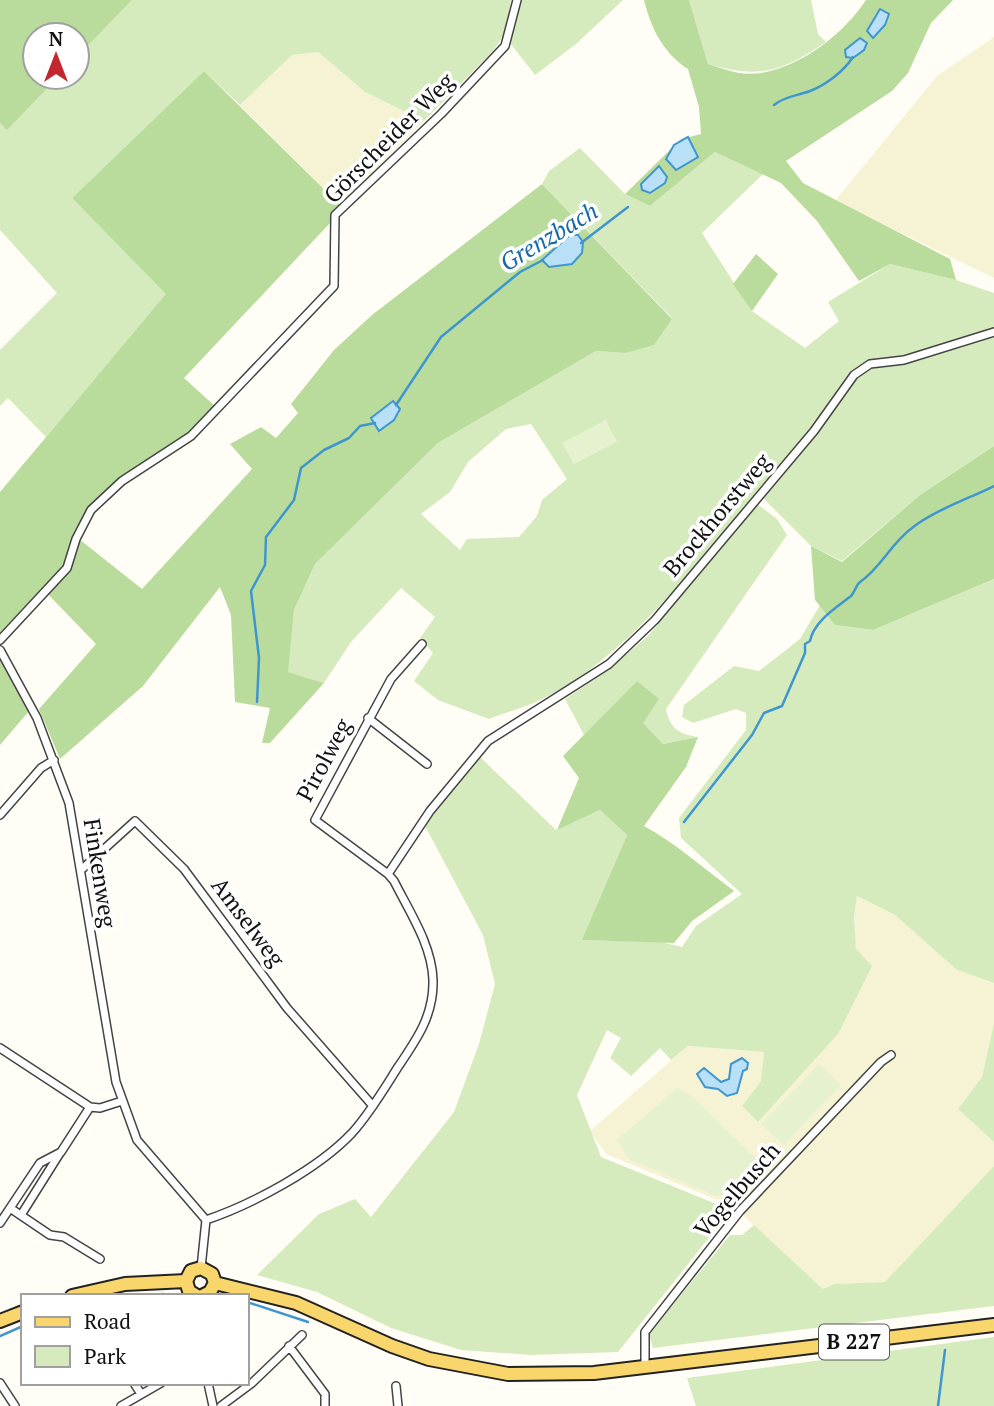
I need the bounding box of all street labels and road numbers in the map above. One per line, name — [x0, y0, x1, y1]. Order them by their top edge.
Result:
street label: Görscheider Weg — [317, 65, 461, 210]
street label: Brockhorstweg — [656, 446, 778, 583]
street label: Pirolweg — [289, 712, 359, 806]
street label: Finkenweg — [77, 816, 125, 931]
street label: Amselweg — [205, 871, 293, 973]
street label: Vogelbusch — [687, 1135, 787, 1244]
road number: B 227 — [819, 1324, 889, 1360]

